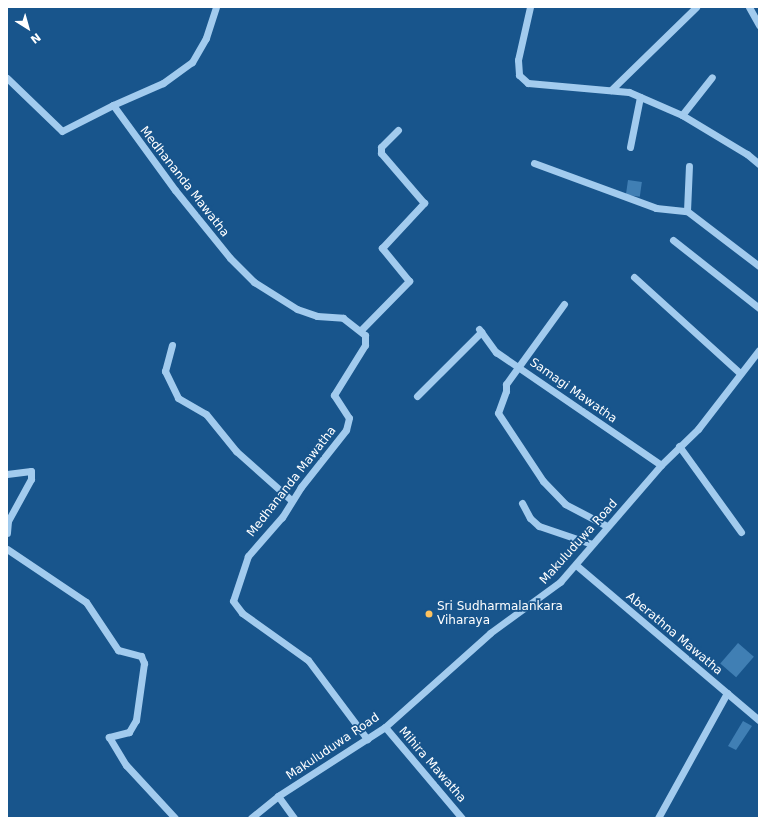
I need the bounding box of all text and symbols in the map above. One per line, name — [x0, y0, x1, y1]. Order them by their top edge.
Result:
north arrow — [8, 8, 48, 48]
text: N — [28, 30, 43, 46]
street label: Medhananda Mawatha — [136, 124, 232, 240]
street label: Samagi Mawatha — [527, 355, 619, 427]
street label: Medhananda Mawatha — [244, 424, 340, 540]
street label: Makuluduwa Road — [537, 497, 621, 587]
street label: Aberathna Mawatha — [623, 590, 725, 678]
place label: Sri Sudharmalankara Viharaya — [437, 600, 563, 628]
marker: Sri Sudharmalankara Viharaya — [424, 609, 434, 619]
street label: Makuluduwa Road — [284, 711, 382, 783]
street label: Mihira Mawatha — [395, 724, 469, 806]

